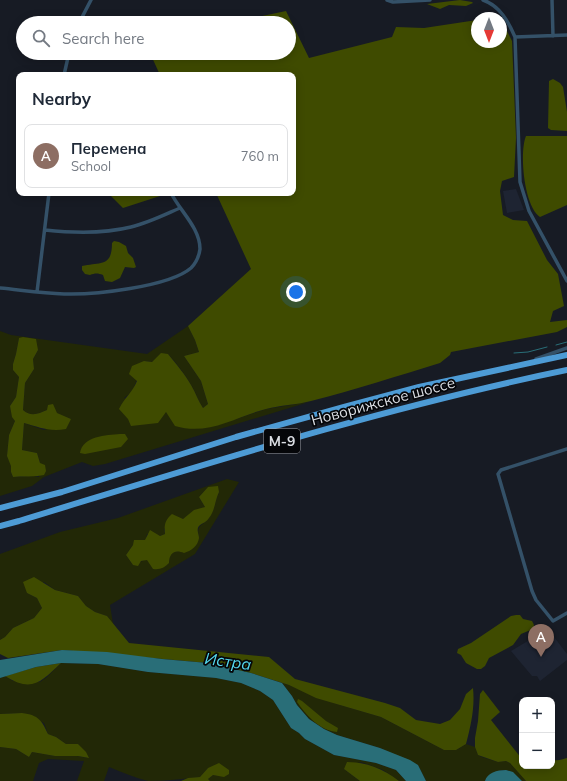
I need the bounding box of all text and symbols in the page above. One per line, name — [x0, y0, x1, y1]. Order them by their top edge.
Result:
north arrow — [471, 12, 507, 48]
search box — [16, 16, 296, 60]
icon: search — [30, 27, 52, 49]
text: Search here — [62, 29, 144, 48]
text: Nearby — [32, 88, 91, 109]
text: Перемена — [71, 139, 147, 158]
text: A — [41, 148, 51, 164]
text: 760 m — [241, 148, 279, 164]
text: School — [71, 158, 111, 174]
your location — [286, 282, 306, 302]
street label: Новорижское шоссе — [309, 373, 457, 429]
road number: М-9 — [264, 429, 300, 453]
pin: A — [528, 624, 554, 657]
water label: Истра — [203, 648, 253, 674]
map controls — [519, 697, 555, 769]
button: + — [519, 697, 555, 733]
button: − — [519, 733, 555, 769]

